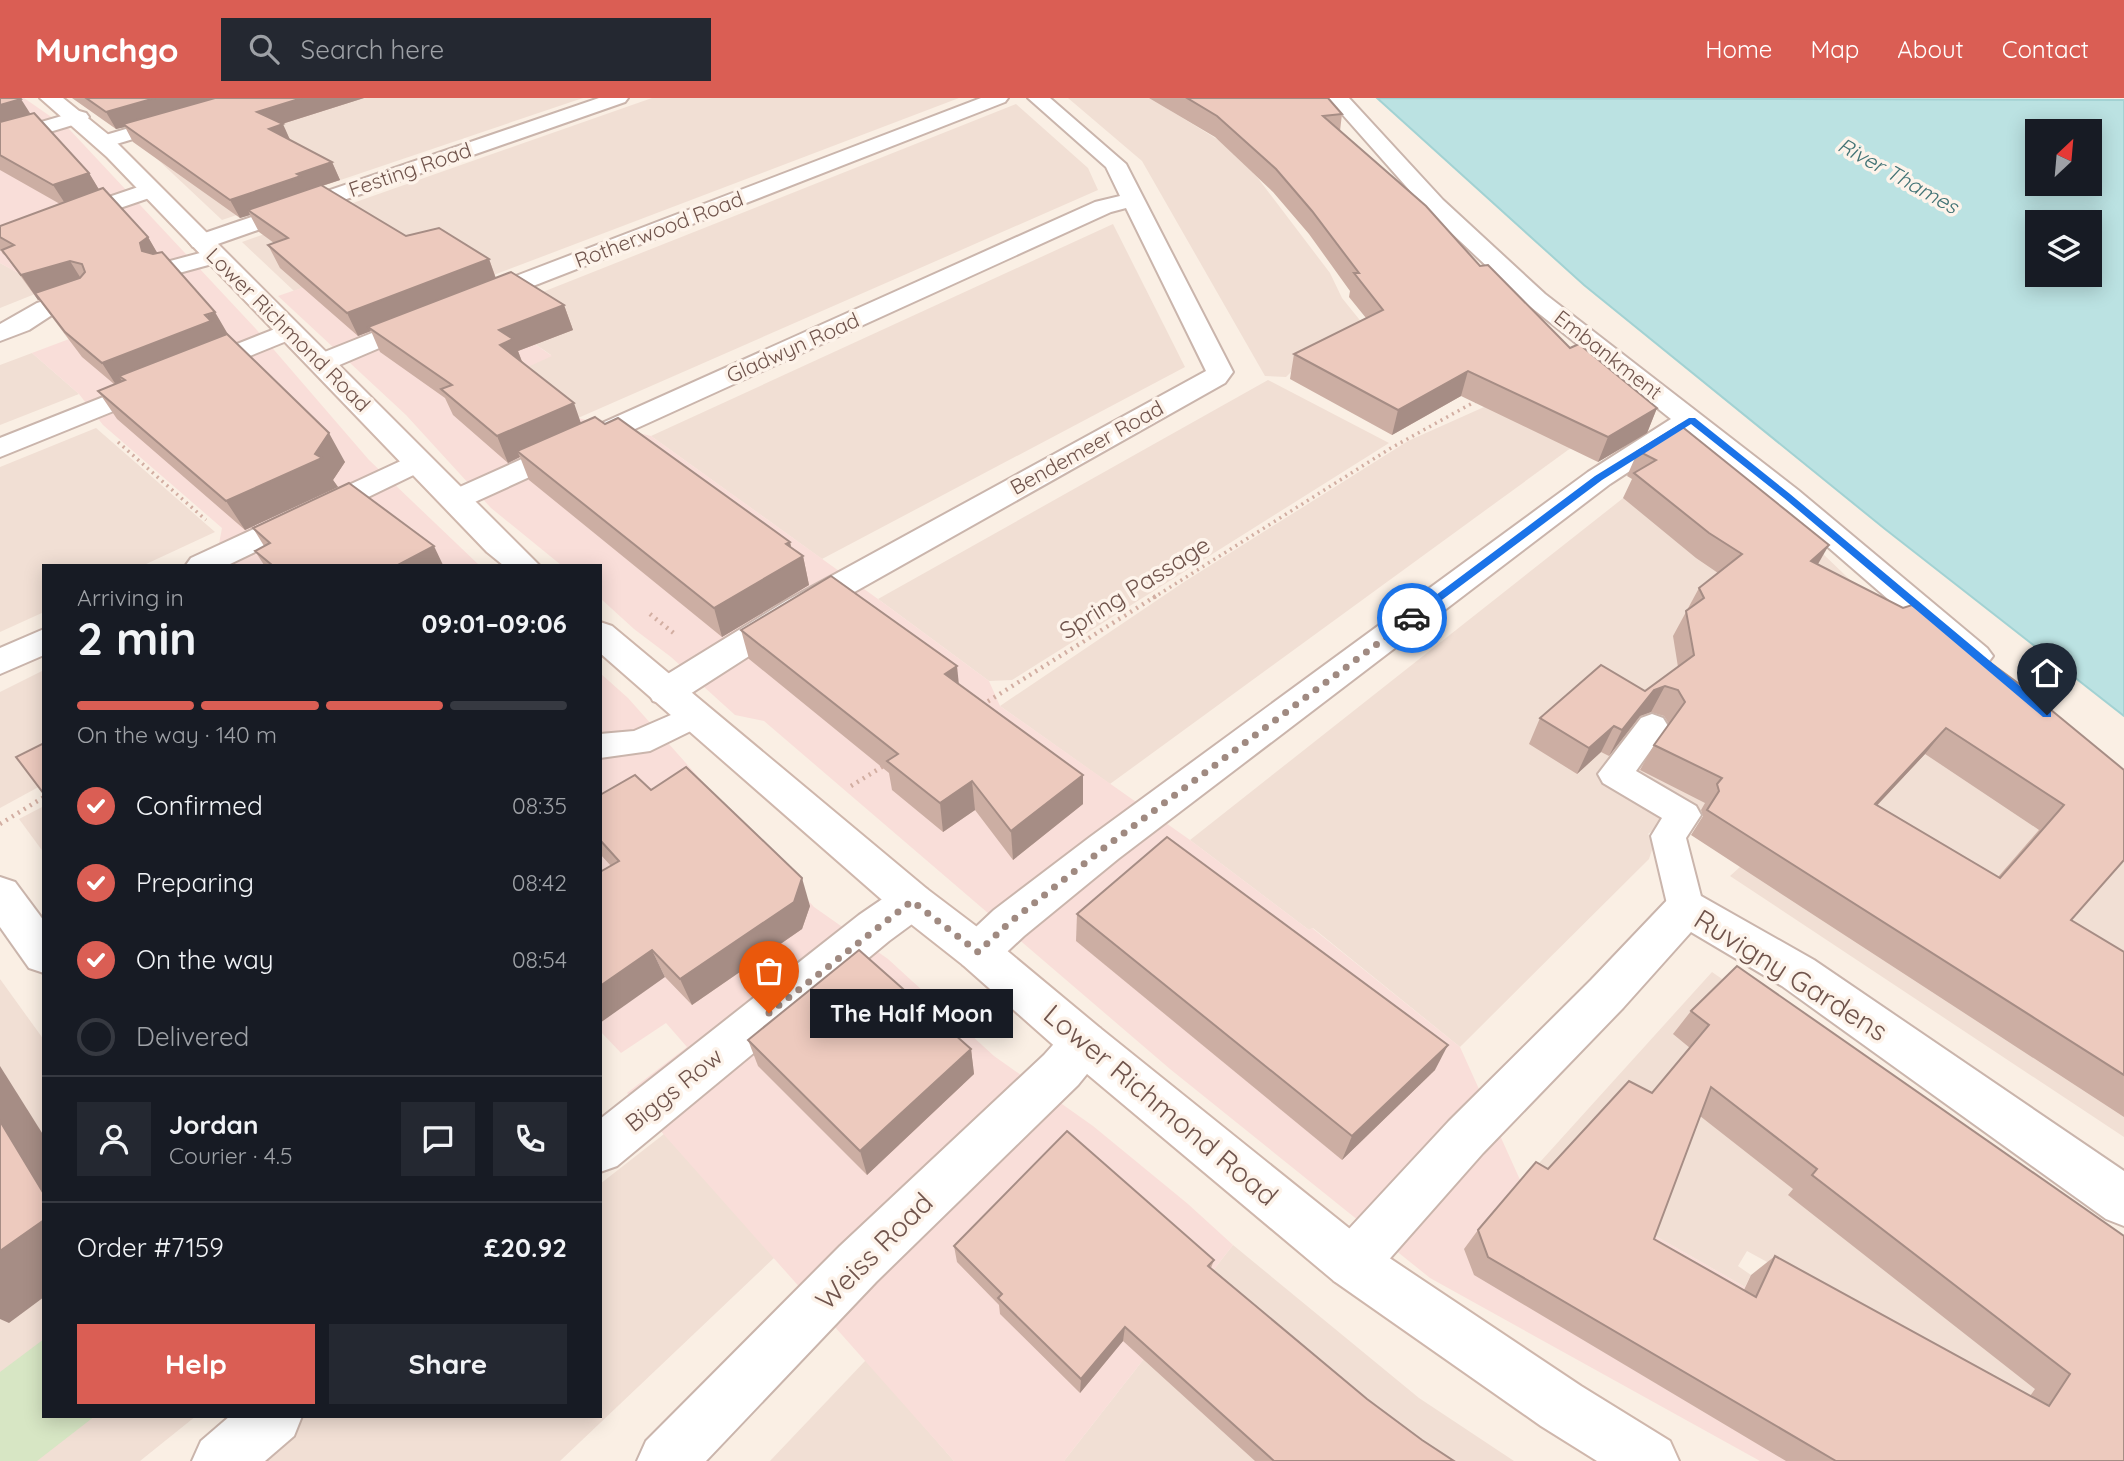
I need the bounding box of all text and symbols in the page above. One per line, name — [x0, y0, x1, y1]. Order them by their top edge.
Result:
search box — [221, 18, 711, 81]
text: Munchgo — [35, 29, 179, 70]
icon: search — [245, 30, 283, 68]
text: Search here — [301, 33, 444, 66]
text: Home — [1705, 34, 1772, 64]
text: Map — [1810, 34, 1859, 64]
text: About — [1897, 34, 1964, 64]
text: Contact — [2002, 34, 2089, 64]
north arrow — [2025, 119, 2102, 196]
map controls — [2025, 119, 2102, 287]
water label: River Thames — [1834, 131, 1964, 219]
street label: Festing Road — [345, 136, 474, 202]
street label: Rotherwood Road — [571, 185, 747, 273]
button: layers — [2025, 210, 2102, 287]
street label: Lower Richmond Road — [201, 242, 376, 417]
street label: Embankment — [1549, 304, 1668, 405]
street label: Gladwyn Road — [722, 306, 863, 388]
street label: Bendemeer Road — [1005, 394, 1168, 500]
street label: Spring Passage — [1054, 529, 1215, 645]
text: Arriving in — [77, 583, 184, 612]
courier — [1377, 583, 1447, 653]
icon: car — [1393, 599, 1431, 637]
text: 09:01–09:06 — [422, 607, 567, 640]
text: 2 min — [77, 609, 197, 667]
pin — [2017, 643, 2077, 715]
icon: home — [2028, 654, 2066, 692]
text: On the way · 140 m — [77, 720, 277, 749]
icon: check — [77, 787, 115, 825]
text: Confirmed — [136, 789, 263, 822]
text: 08:35 — [512, 791, 567, 820]
icon: check — [77, 864, 115, 902]
text: Preparing — [136, 866, 254, 899]
text: 08:42 — [512, 868, 567, 897]
street label: Ruvigny Gardens — [1688, 901, 1894, 1048]
icon: check — [77, 941, 115, 979]
pin — [739, 941, 799, 1013]
text: On the way — [136, 943, 274, 976]
text: 08:54 — [512, 945, 567, 974]
icon: bag — [750, 952, 788, 990]
callout: The Half Moon — [811, 988, 1014, 1038]
street label: Lower Richmond Road — [1037, 996, 1286, 1213]
text: The Half Moon — [830, 999, 993, 1028]
text: Delivered — [136, 1020, 249, 1053]
street label: Biggs Row — [619, 1041, 728, 1138]
button: person — [77, 1102, 151, 1176]
button: chat — [401, 1102, 475, 1176]
button: phone — [493, 1102, 567, 1176]
text: Jordan — [169, 1108, 258, 1141]
text: Courier · 4.5 — [169, 1141, 293, 1170]
street label: Weiss Road — [808, 1185, 940, 1317]
text: Order #7159 — [77, 1231, 224, 1264]
text: £20.92 — [484, 1231, 567, 1264]
button: Help — [77, 1324, 315, 1404]
button: Share — [329, 1324, 567, 1404]

